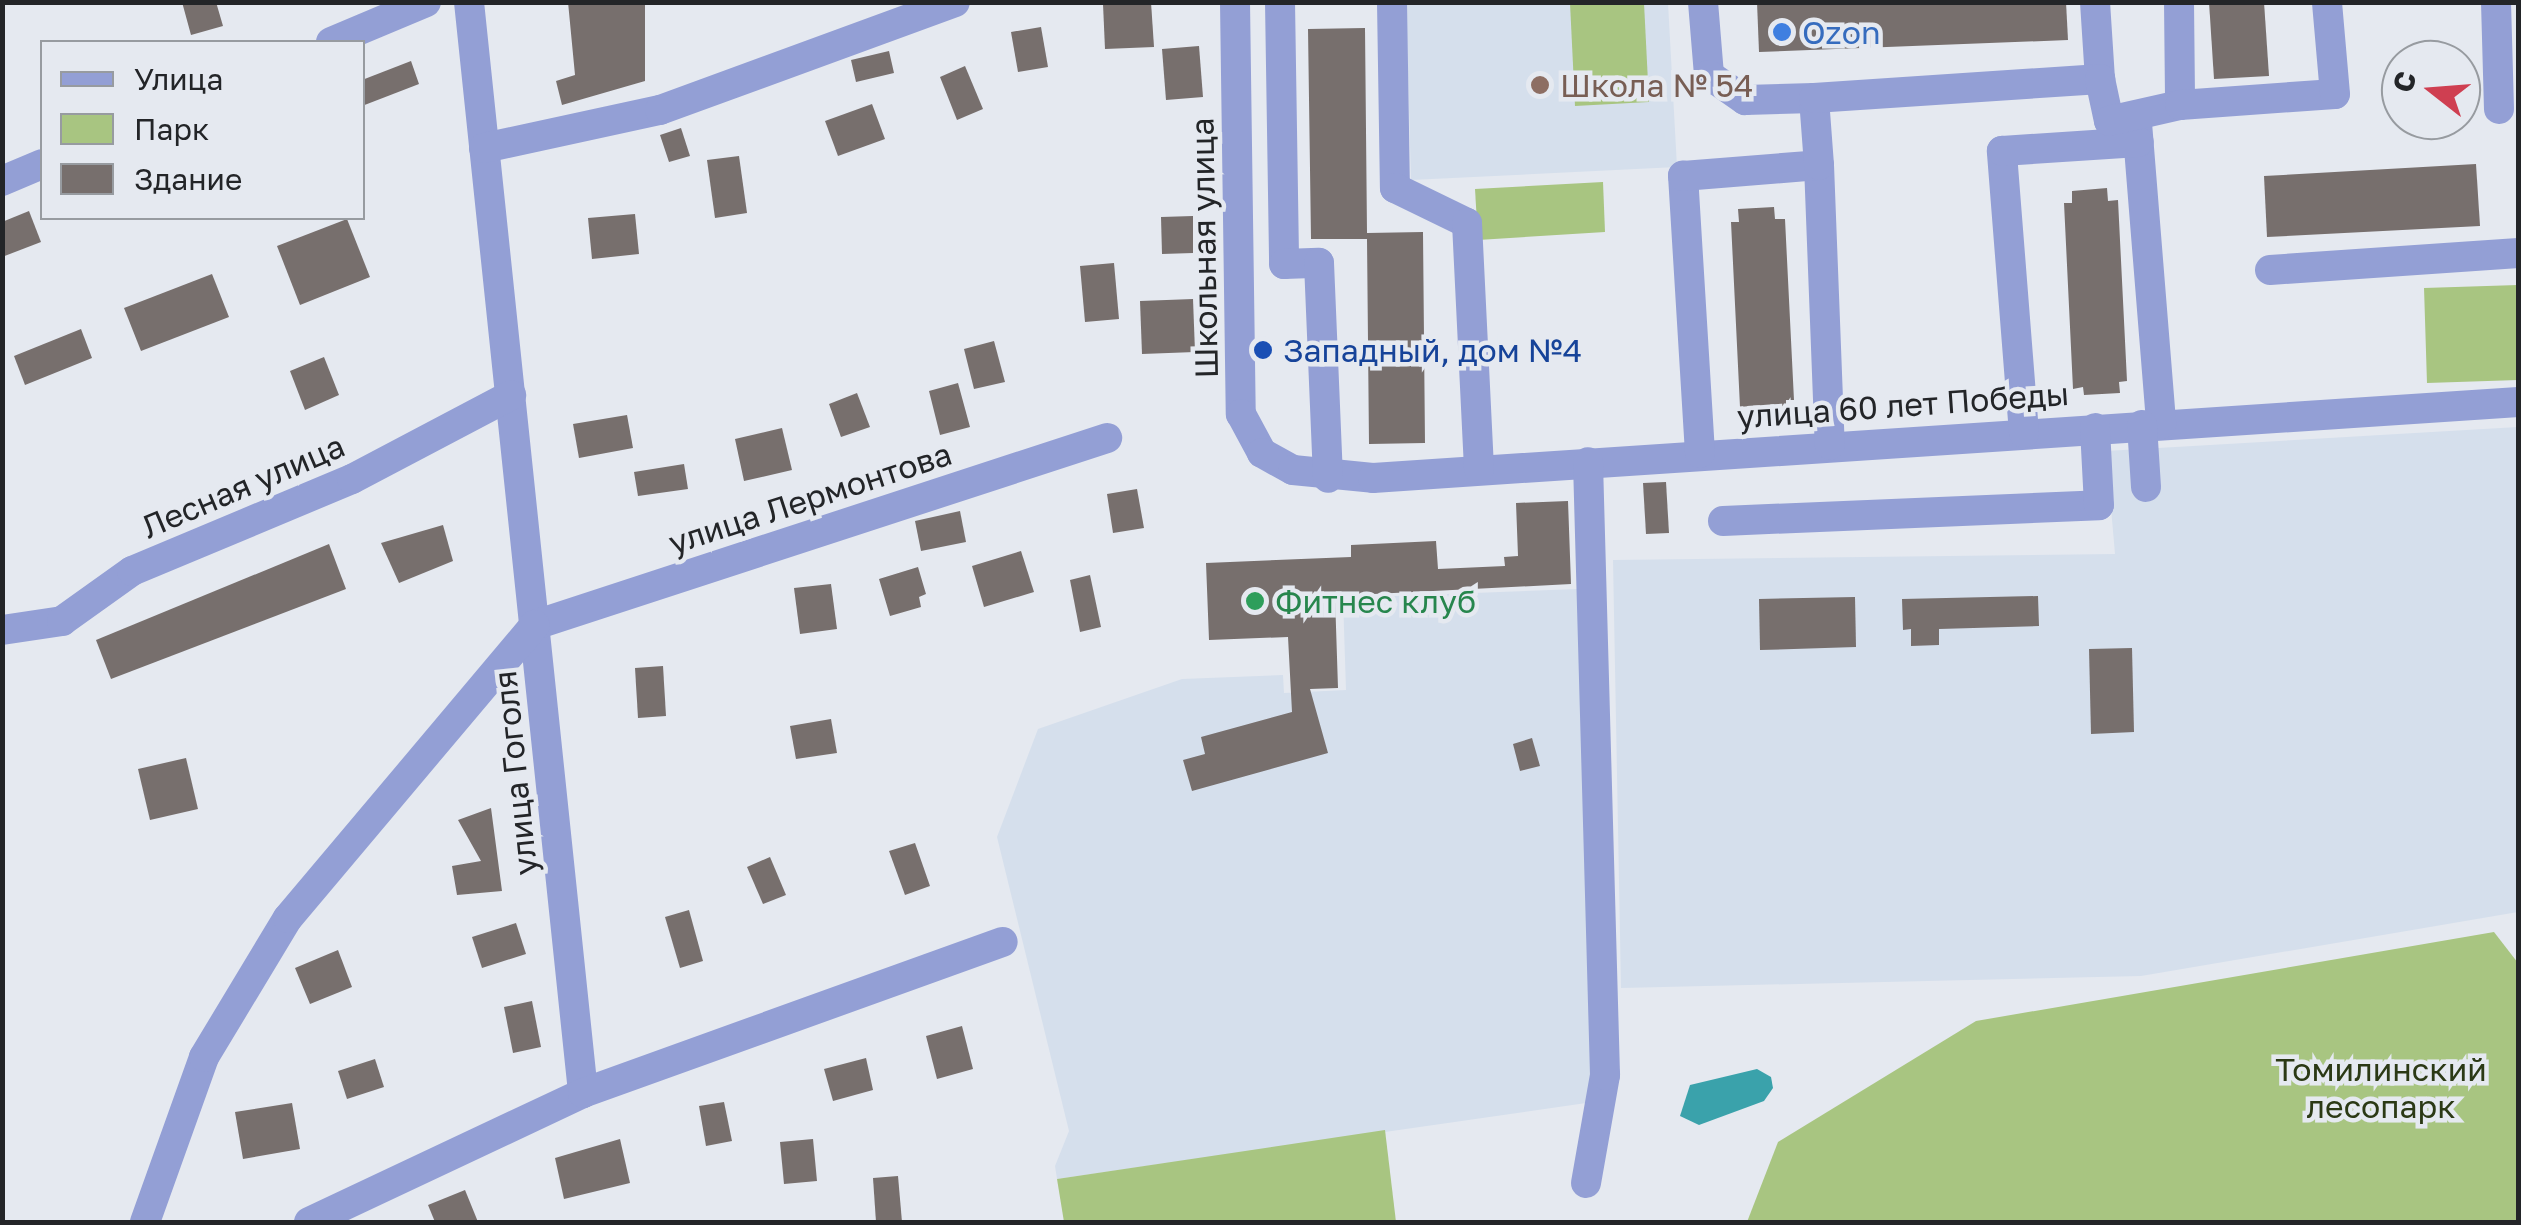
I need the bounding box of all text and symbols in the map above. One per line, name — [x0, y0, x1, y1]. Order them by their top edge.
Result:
place label: Ozon — [1802, 13, 1881, 51]
marker: Ozon — [1771, 21, 1793, 43]
legend — [40, 40, 365, 220]
north arrow — [2381, 40, 2481, 140]
text: Улица — [134, 61, 223, 97]
place label: Школа № 54 — [1560, 66, 1754, 104]
text: С — [2385, 67, 2422, 96]
marker: Школа № 54 — [1529, 74, 1551, 96]
text: Парк — [134, 111, 209, 147]
street label: Школьная улица — [1183, 117, 1225, 379]
text: Здание — [134, 161, 242, 197]
place label: Западный, дом №4 — [1283, 331, 1582, 369]
marker: Западный, дом №4 — [1252, 339, 1274, 361]
street label: улица 60 лет Победы — [1736, 374, 2070, 436]
street label: Лесная улица — [136, 426, 350, 546]
street label: улица Лермонтова — [664, 434, 956, 562]
place label: Фитнес клуб — [1275, 582, 1476, 620]
marker: Фитнес клуб — [1244, 590, 1266, 612]
street label: улица Гоголя — [485, 669, 545, 877]
park label: Томилинский лесопарк — [2275, 1051, 2487, 1126]

